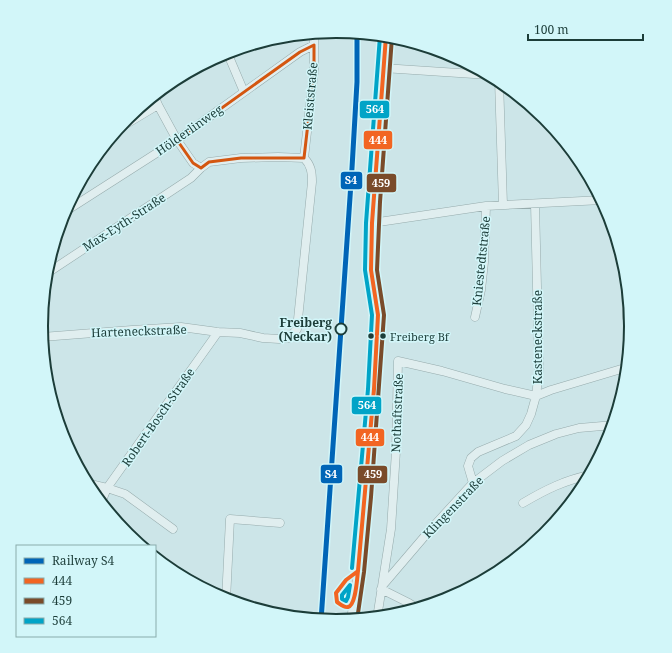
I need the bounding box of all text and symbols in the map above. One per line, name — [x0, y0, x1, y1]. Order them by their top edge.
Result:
scale bar — [528, 16, 643, 42]
text: 100 m — [534, 21, 569, 38]
street label: Kleiststraße — [299, 61, 321, 131]
street label: Hölderlinweg — [152, 100, 226, 159]
line badge: 564 — [359, 100, 390, 119]
text: 564 — [366, 101, 384, 116]
line badge: 444 — [363, 130, 393, 150]
text: 444 — [369, 132, 387, 147]
line badge: S4 — [340, 171, 363, 190]
text: S4 — [345, 172, 357, 187]
line badge: 459 — [366, 173, 397, 193]
text: 459 — [372, 175, 390, 190]
street label: Max-Eyth-Straße — [79, 189, 169, 255]
street label: Kniestedtstraße — [468, 215, 494, 307]
street label: Kasteneckstraße — [529, 290, 546, 384]
place label: Freiberg (Neckar) — [279, 314, 332, 345]
street label: Harteneckstraße — [91, 321, 187, 341]
marker: Freiberg (Neckar) — [334, 322, 348, 336]
place label: Freiberg Bf — [390, 329, 450, 344]
unlabelled marker — [366, 331, 376, 341]
marker: Freiberg Bf — [378, 331, 388, 341]
street label: Robert-Bosch-Straße — [118, 364, 198, 470]
street label: Nothaftstraße — [387, 373, 407, 453]
line badge: 564 — [351, 396, 382, 415]
text: 564 — [358, 397, 376, 412]
line badge: 444 — [355, 428, 385, 447]
text: 444 — [361, 429, 379, 444]
line badge: S4 — [320, 464, 343, 484]
line badge: 459 — [357, 465, 388, 484]
text: S4 — [325, 466, 337, 481]
text: 459 — [364, 466, 382, 481]
street label: Klingenstraße — [419, 472, 487, 542]
legend — [16, 545, 156, 637]
text: Railway S4 — [52, 552, 114, 569]
text: 444 — [52, 572, 72, 589]
text: 459 — [52, 592, 72, 609]
text: 564 — [52, 612, 72, 629]

